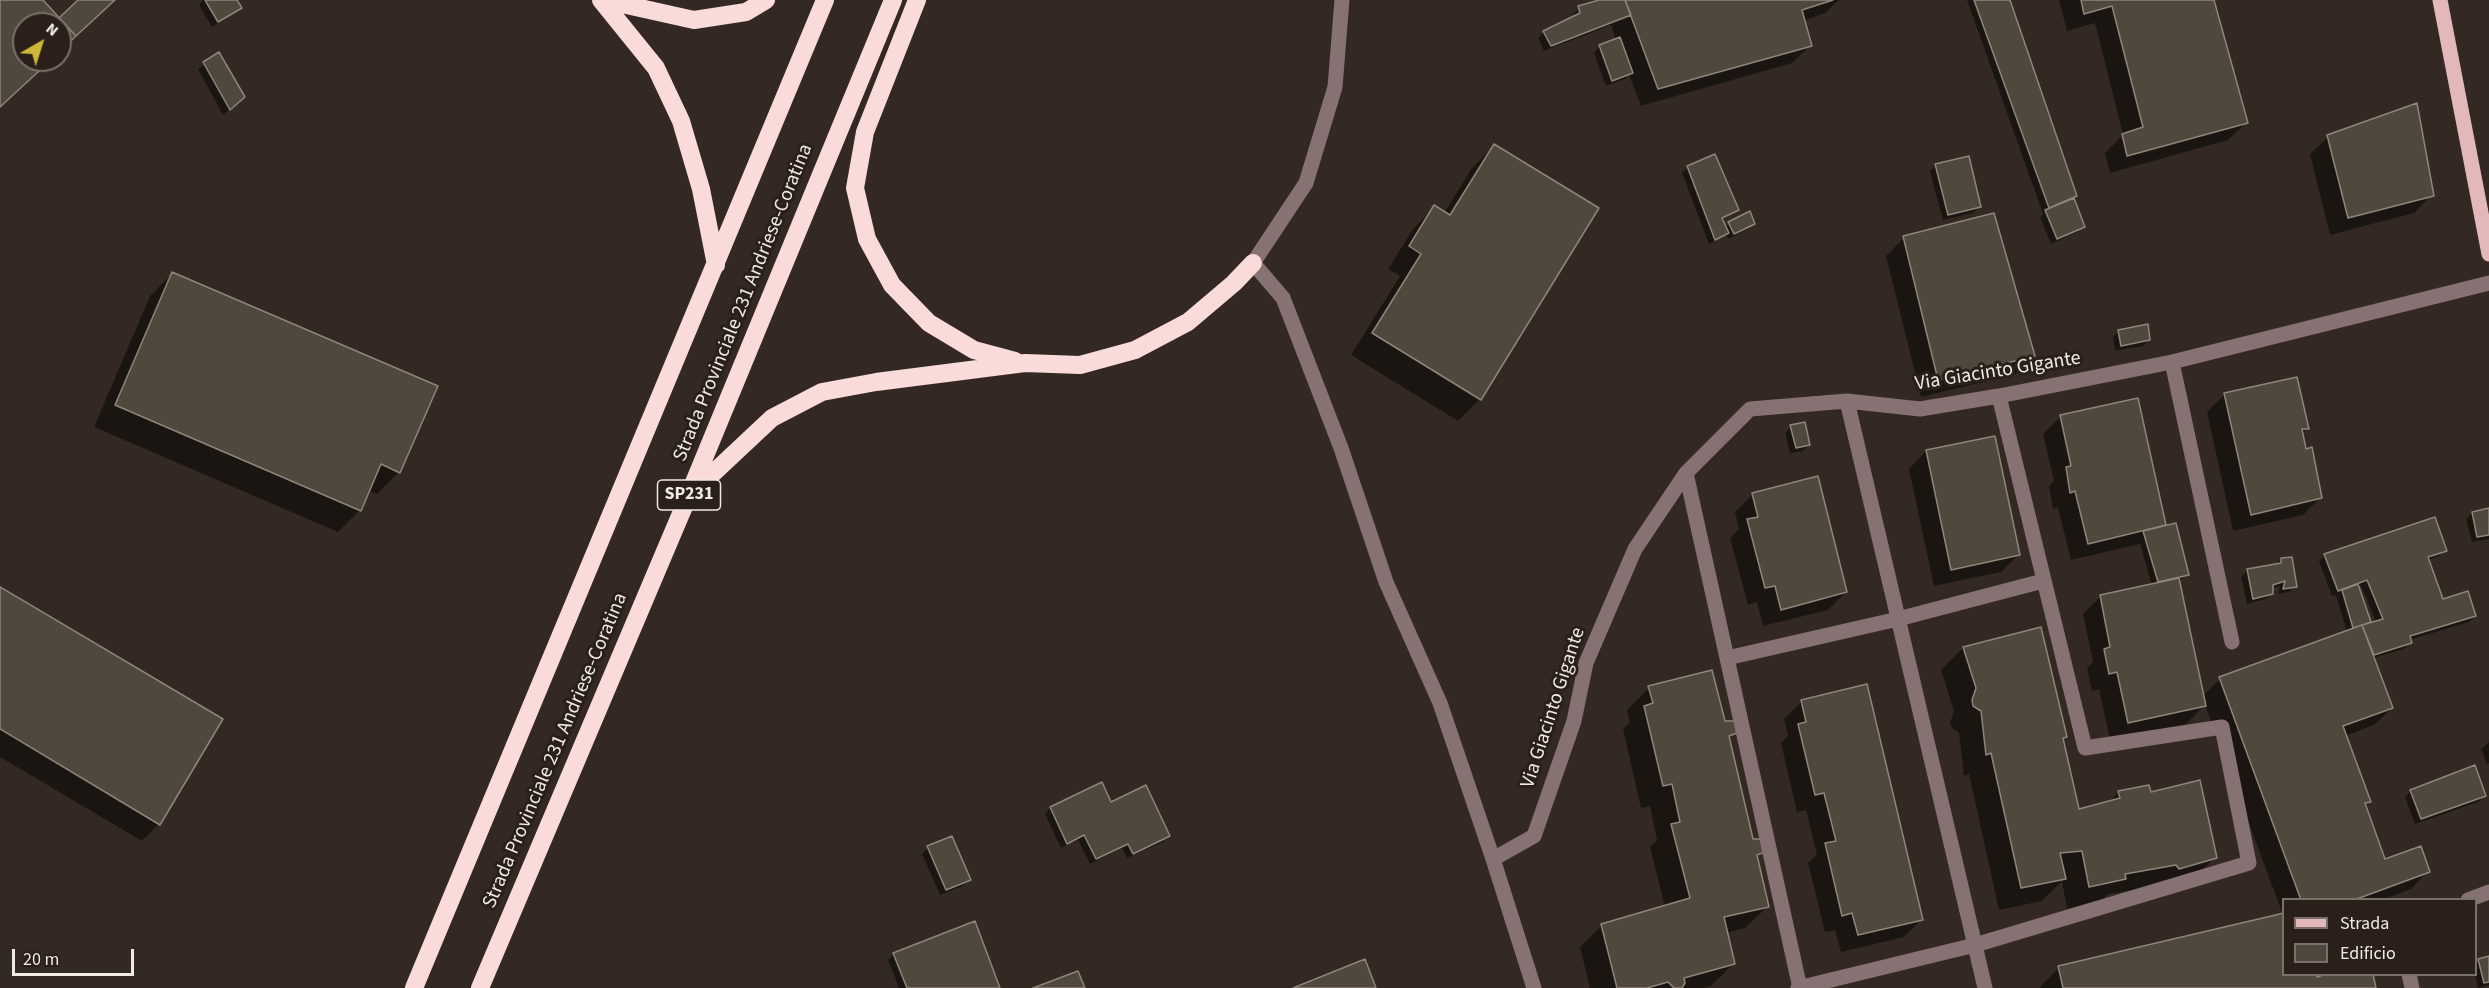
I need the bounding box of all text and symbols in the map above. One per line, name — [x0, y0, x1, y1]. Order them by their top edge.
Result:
north arrow — [12, 12, 72, 72]
text: N — [41, 18, 63, 41]
street label: Strada Provinciale 231 Andriese-Coratina — [669, 141, 819, 465]
street label: Via Giacinto Gigante — [1913, 347, 2083, 397]
road number: SP231 — [658, 480, 720, 510]
street label: Strada Provinciale 231 Andriese-Coratina — [478, 590, 634, 912]
street label: Via Giacinto Gigante — [1517, 625, 1591, 791]
legend — [2282, 898, 2477, 976]
text: Strada — [2340, 911, 2389, 936]
scale bar — [15, 937, 136, 975]
text: Edificio — [2340, 941, 2396, 966]
text: 20 m — [23, 947, 59, 972]

